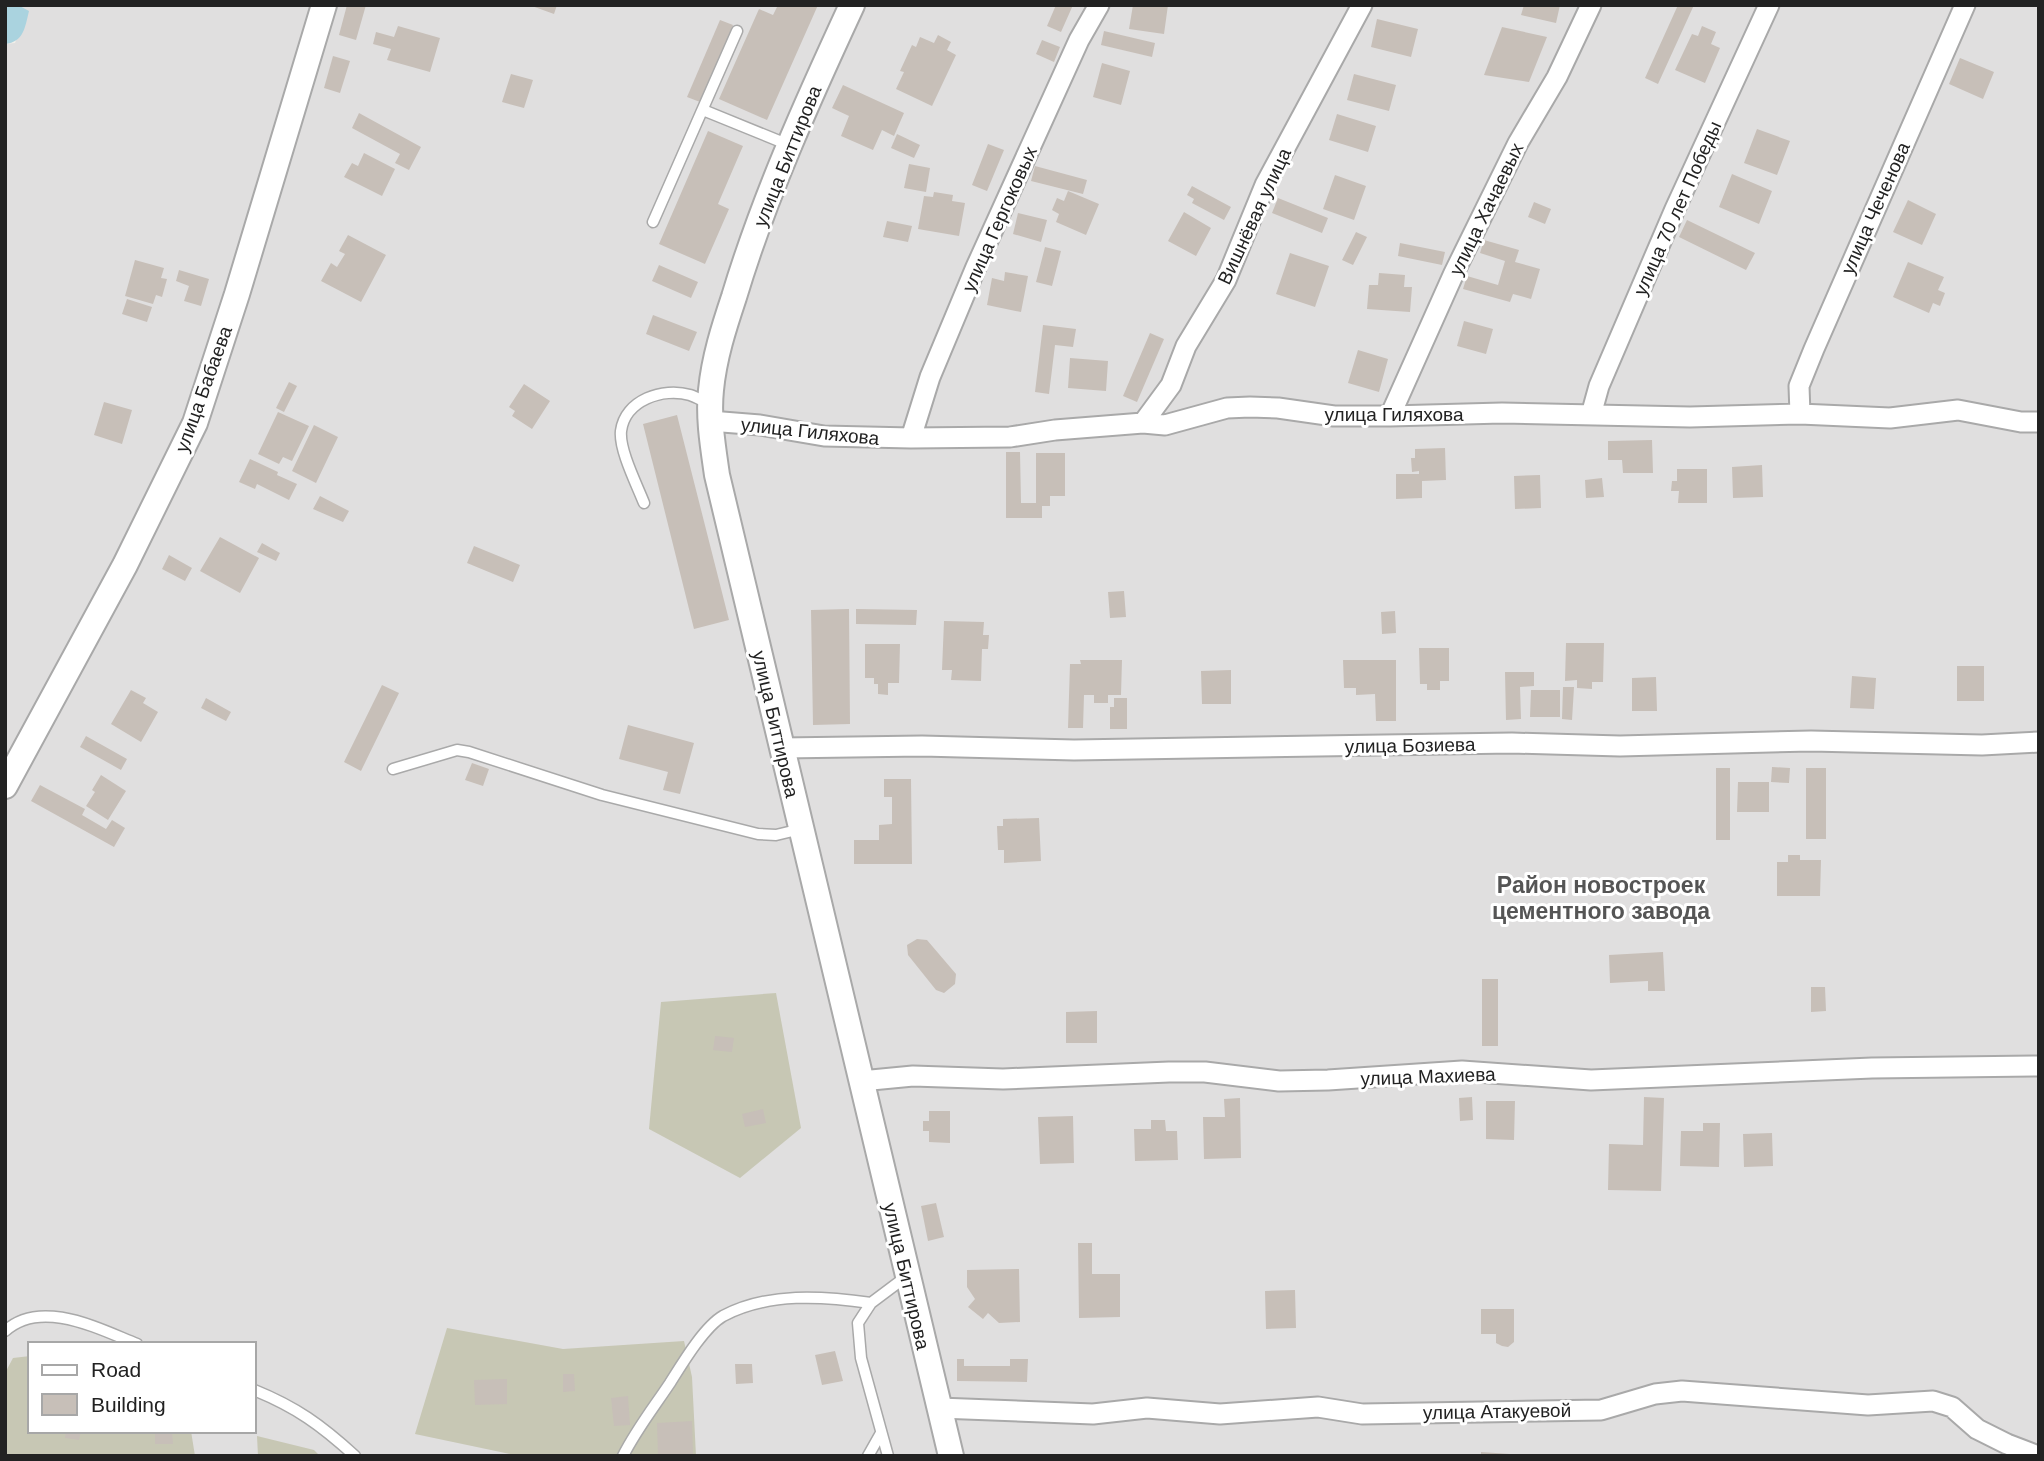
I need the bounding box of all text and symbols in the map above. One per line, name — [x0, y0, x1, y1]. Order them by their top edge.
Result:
street label: улица Биттирова — [750, 82, 825, 230]
street label: улица 70 лет Победы — [1629, 118, 1725, 299]
street label: улица Хачаевых — [1445, 139, 1528, 279]
street label: улица Чеченова — [1837, 139, 1914, 277]
street label: улица Гергоковых — [958, 143, 1041, 295]
street label: Вишнёвая улица — [1214, 144, 1295, 288]
street label: улица Бабаева — [171, 323, 236, 455]
street label: улица Гиляхова — [1324, 404, 1464, 425]
street label: улица Гиляхова — [740, 414, 881, 449]
street label: улица Биттирова — [748, 649, 803, 800]
street label: улица Бозиева — [1344, 734, 1476, 757]
district label: Район новостроек цементного завода — [1492, 872, 1710, 924]
street label: улица Махиева — [1360, 1064, 1496, 1089]
street label: улица Биттирова — [879, 1201, 934, 1352]
legend — [28, 1342, 256, 1433]
text: Road — [91, 1358, 141, 1381]
text: Building — [91, 1393, 166, 1416]
street label: улица Атакуевой — [1423, 1400, 1571, 1423]

